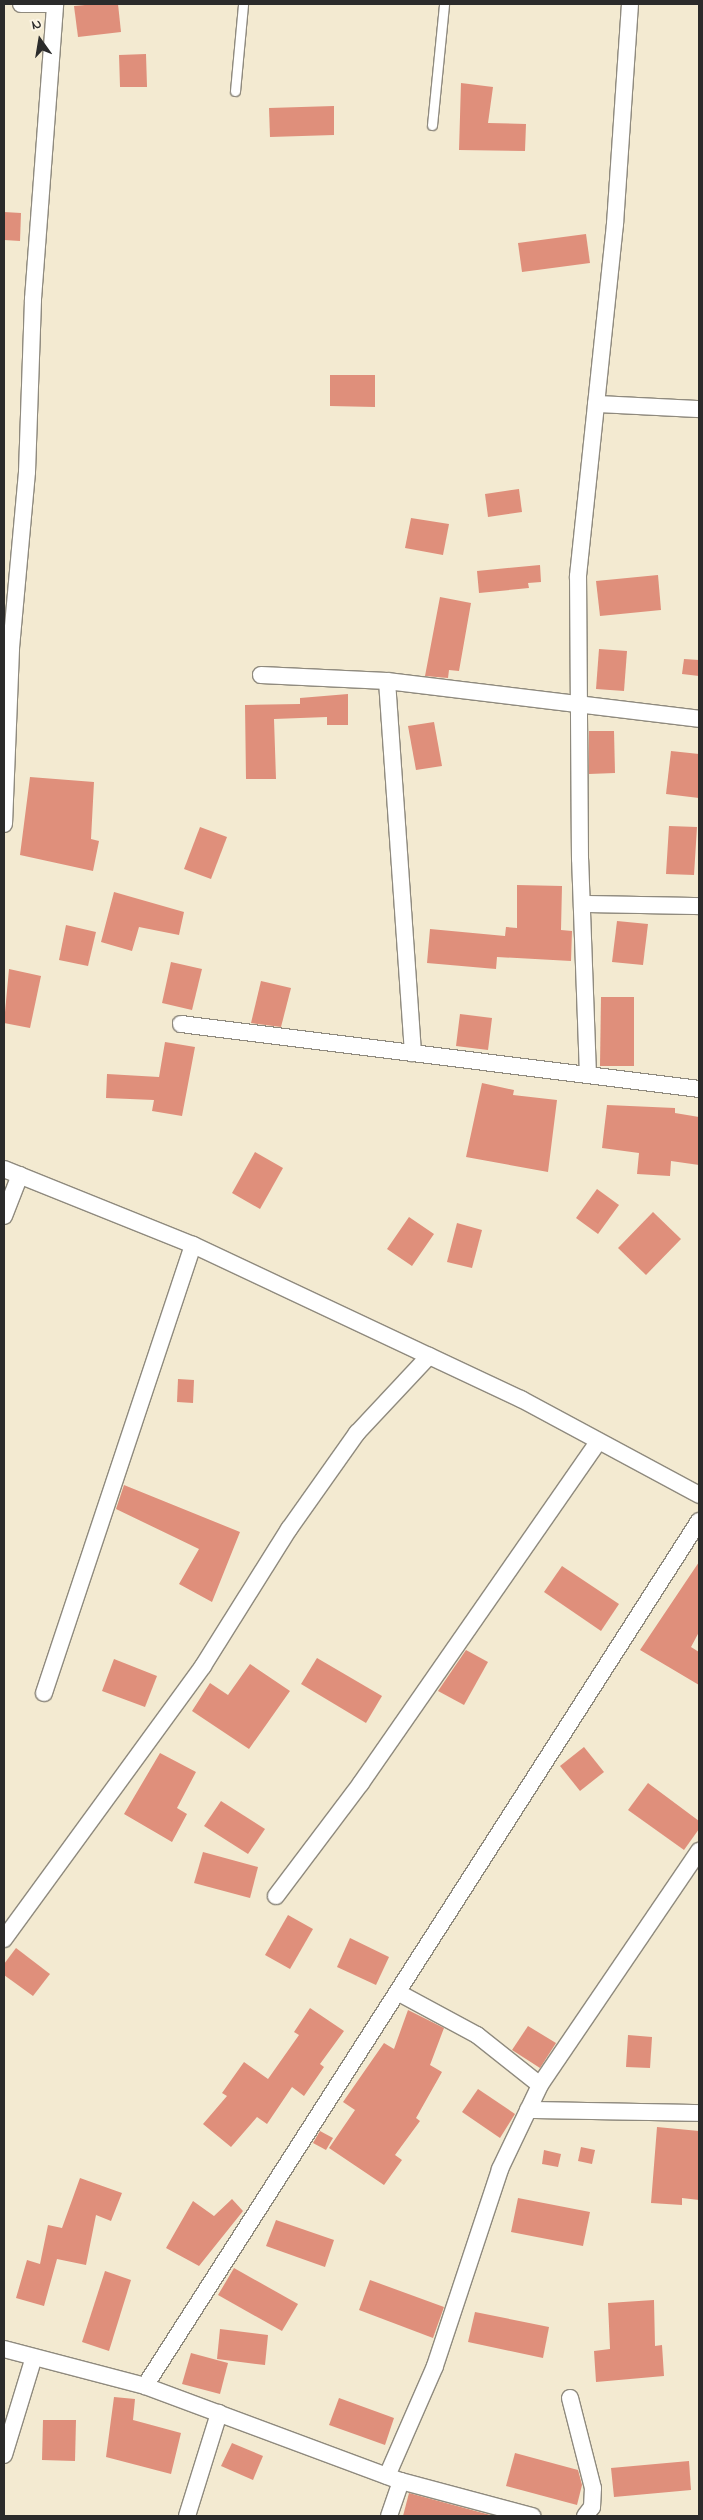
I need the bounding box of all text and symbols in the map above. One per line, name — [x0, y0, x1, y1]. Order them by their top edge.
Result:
text: N — [30, 14, 43, 36]
north arrow — [15, 15, 65, 65]

